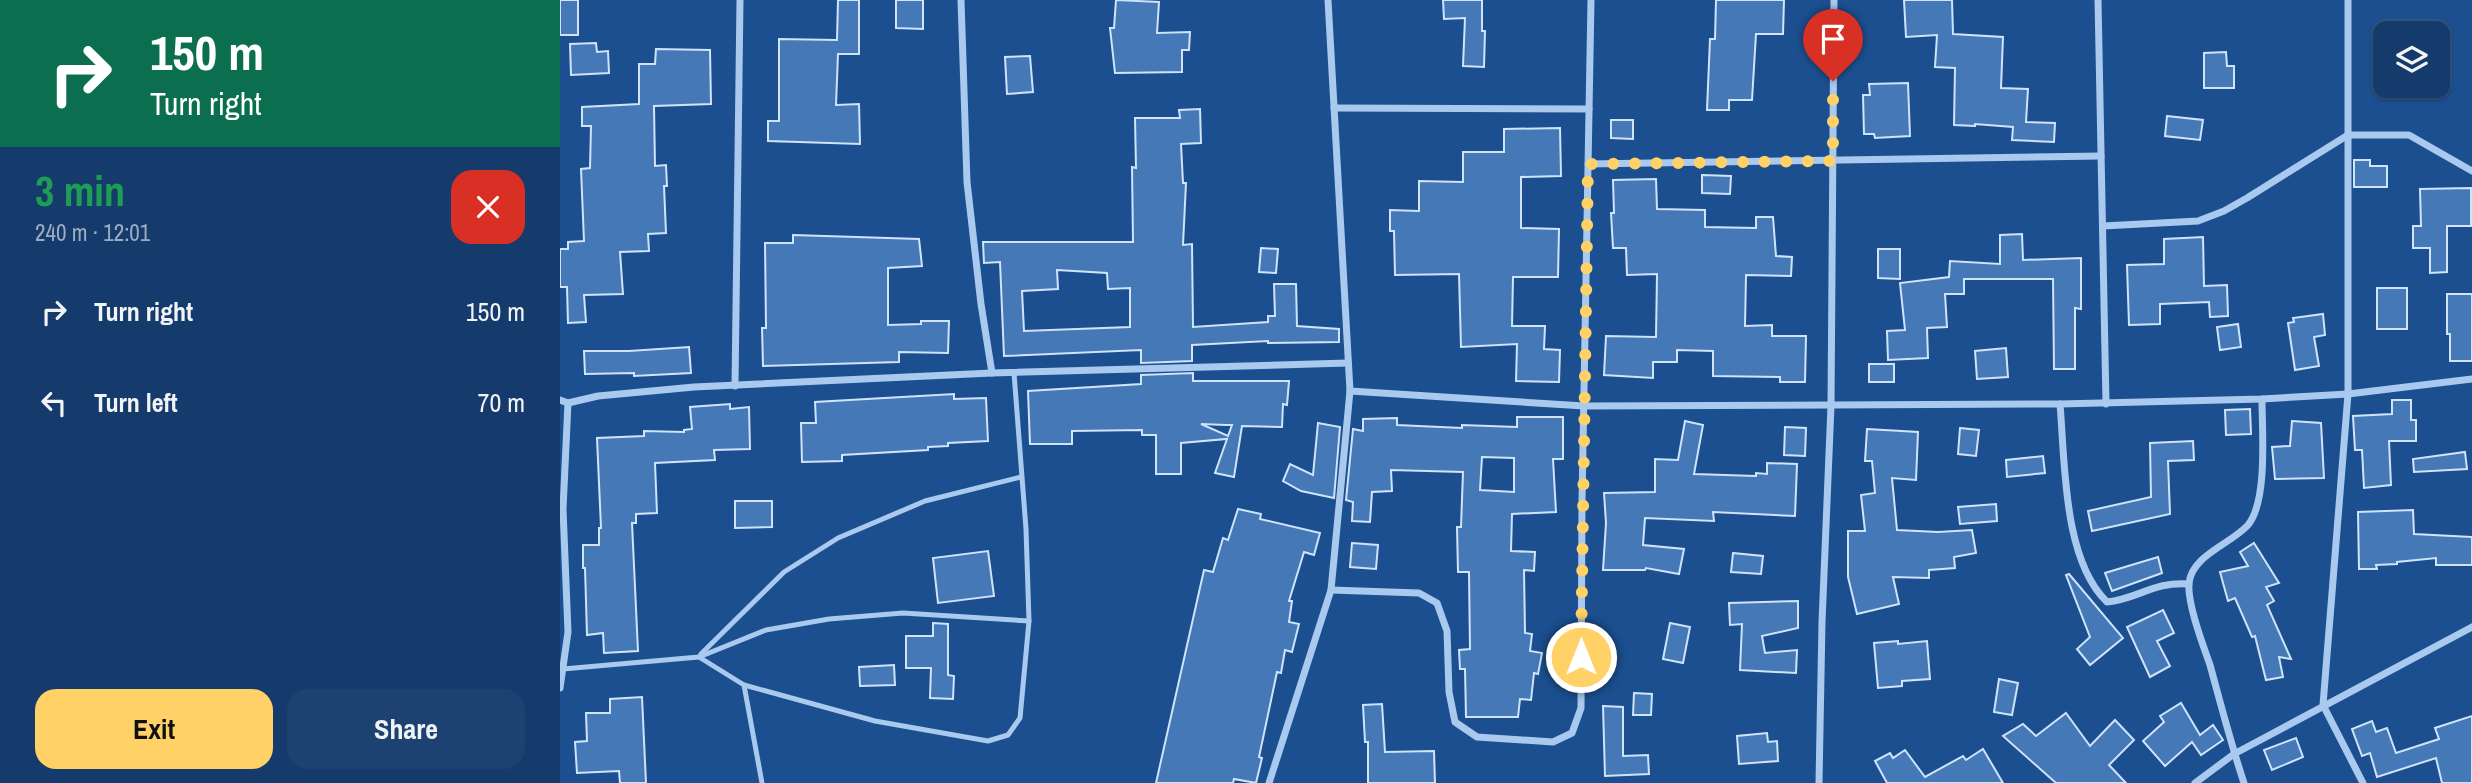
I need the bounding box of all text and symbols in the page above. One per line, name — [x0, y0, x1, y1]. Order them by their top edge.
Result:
pin — [1803, 9, 1863, 81]
text: 150 m — [150, 19, 264, 85]
icon: arrive — [1814, 20, 1852, 58]
map controls — [2373, 21, 2450, 98]
button: layers — [2373, 21, 2450, 98]
icon: right — [35, 28, 126, 119]
text: Turn right — [150, 82, 262, 125]
text: 3 min — [35, 163, 125, 219]
button: close — [451, 170, 525, 244]
text: 240 m · 12:01 — [35, 217, 150, 248]
icon: right — [35, 293, 73, 331]
text: Turn right — [94, 294, 193, 329]
text: 150 m — [466, 294, 525, 329]
icon: left — [35, 384, 73, 422]
text: Turn left — [94, 385, 178, 420]
text: 70 m — [478, 385, 525, 420]
position arrow — [1544, 620, 1618, 694]
button: Exit — [35, 689, 273, 769]
button: Share — [287, 689, 525, 769]

